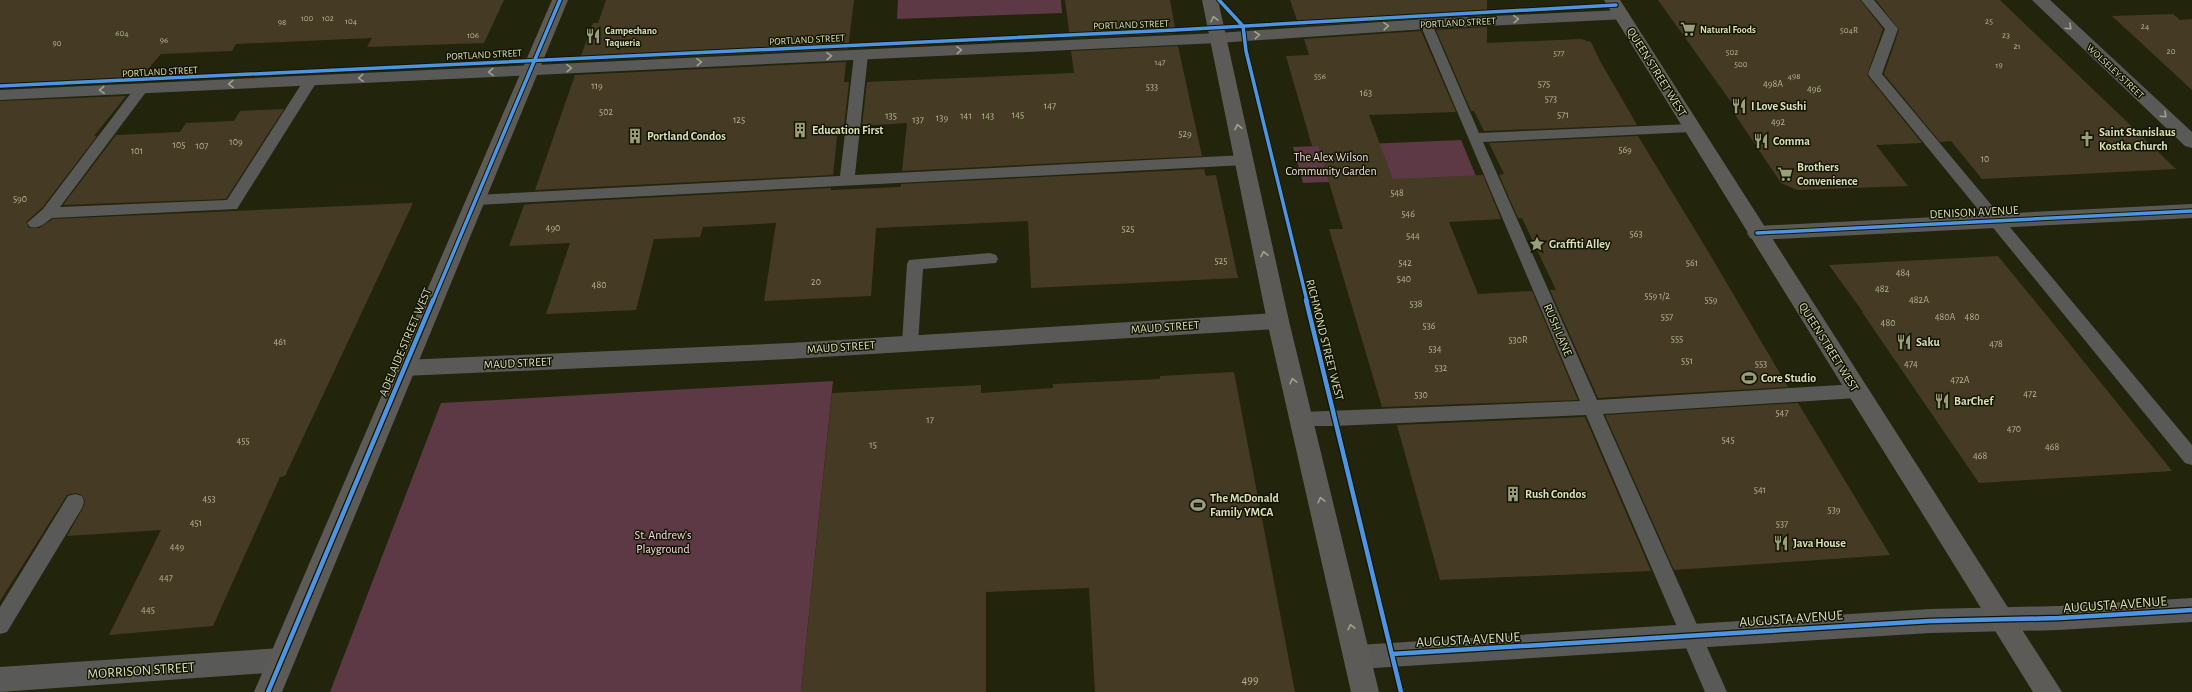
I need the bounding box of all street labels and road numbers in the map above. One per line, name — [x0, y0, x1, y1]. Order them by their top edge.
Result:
street label: PORTLAND STREET — [1420, 16, 1496, 30]
street label: PORTLAND STREET — [1093, 19, 1169, 31]
street label: QUEEN STREET WEST — [1624, 25, 1689, 119]
street label: PORTLAND STREET — [769, 33, 845, 47]
street label: WOLSELEY STREET — [2085, 43, 2146, 101]
street label: PORTLAND STREET — [446, 48, 522, 62]
street label: PORTLAND STREET — [122, 65, 198, 79]
street label: DENISON AVENUE — [1929, 204, 2019, 220]
street label: RICHMOND STREET WEST — [1304, 278, 1346, 402]
street label: ADELAIDE STREET WEST — [377, 286, 433, 398]
street label: QUEEN STREET WEST — [1796, 300, 1861, 394]
street label: RUSH LANE — [1542, 302, 1574, 358]
street label: MAUD STREET — [1130, 319, 1200, 335]
street label: MAUD STREET — [806, 339, 876, 355]
street label: MAUD STREET — [483, 355, 553, 371]
street label: AUGUSTA AVENUE — [2063, 594, 2168, 616]
street label: AUGUSTA AVENUE — [1739, 608, 1844, 630]
street label: AUGUSTA AVENUE — [1416, 630, 1521, 650]
street label: MORRISON STREET — [87, 660, 196, 682]

